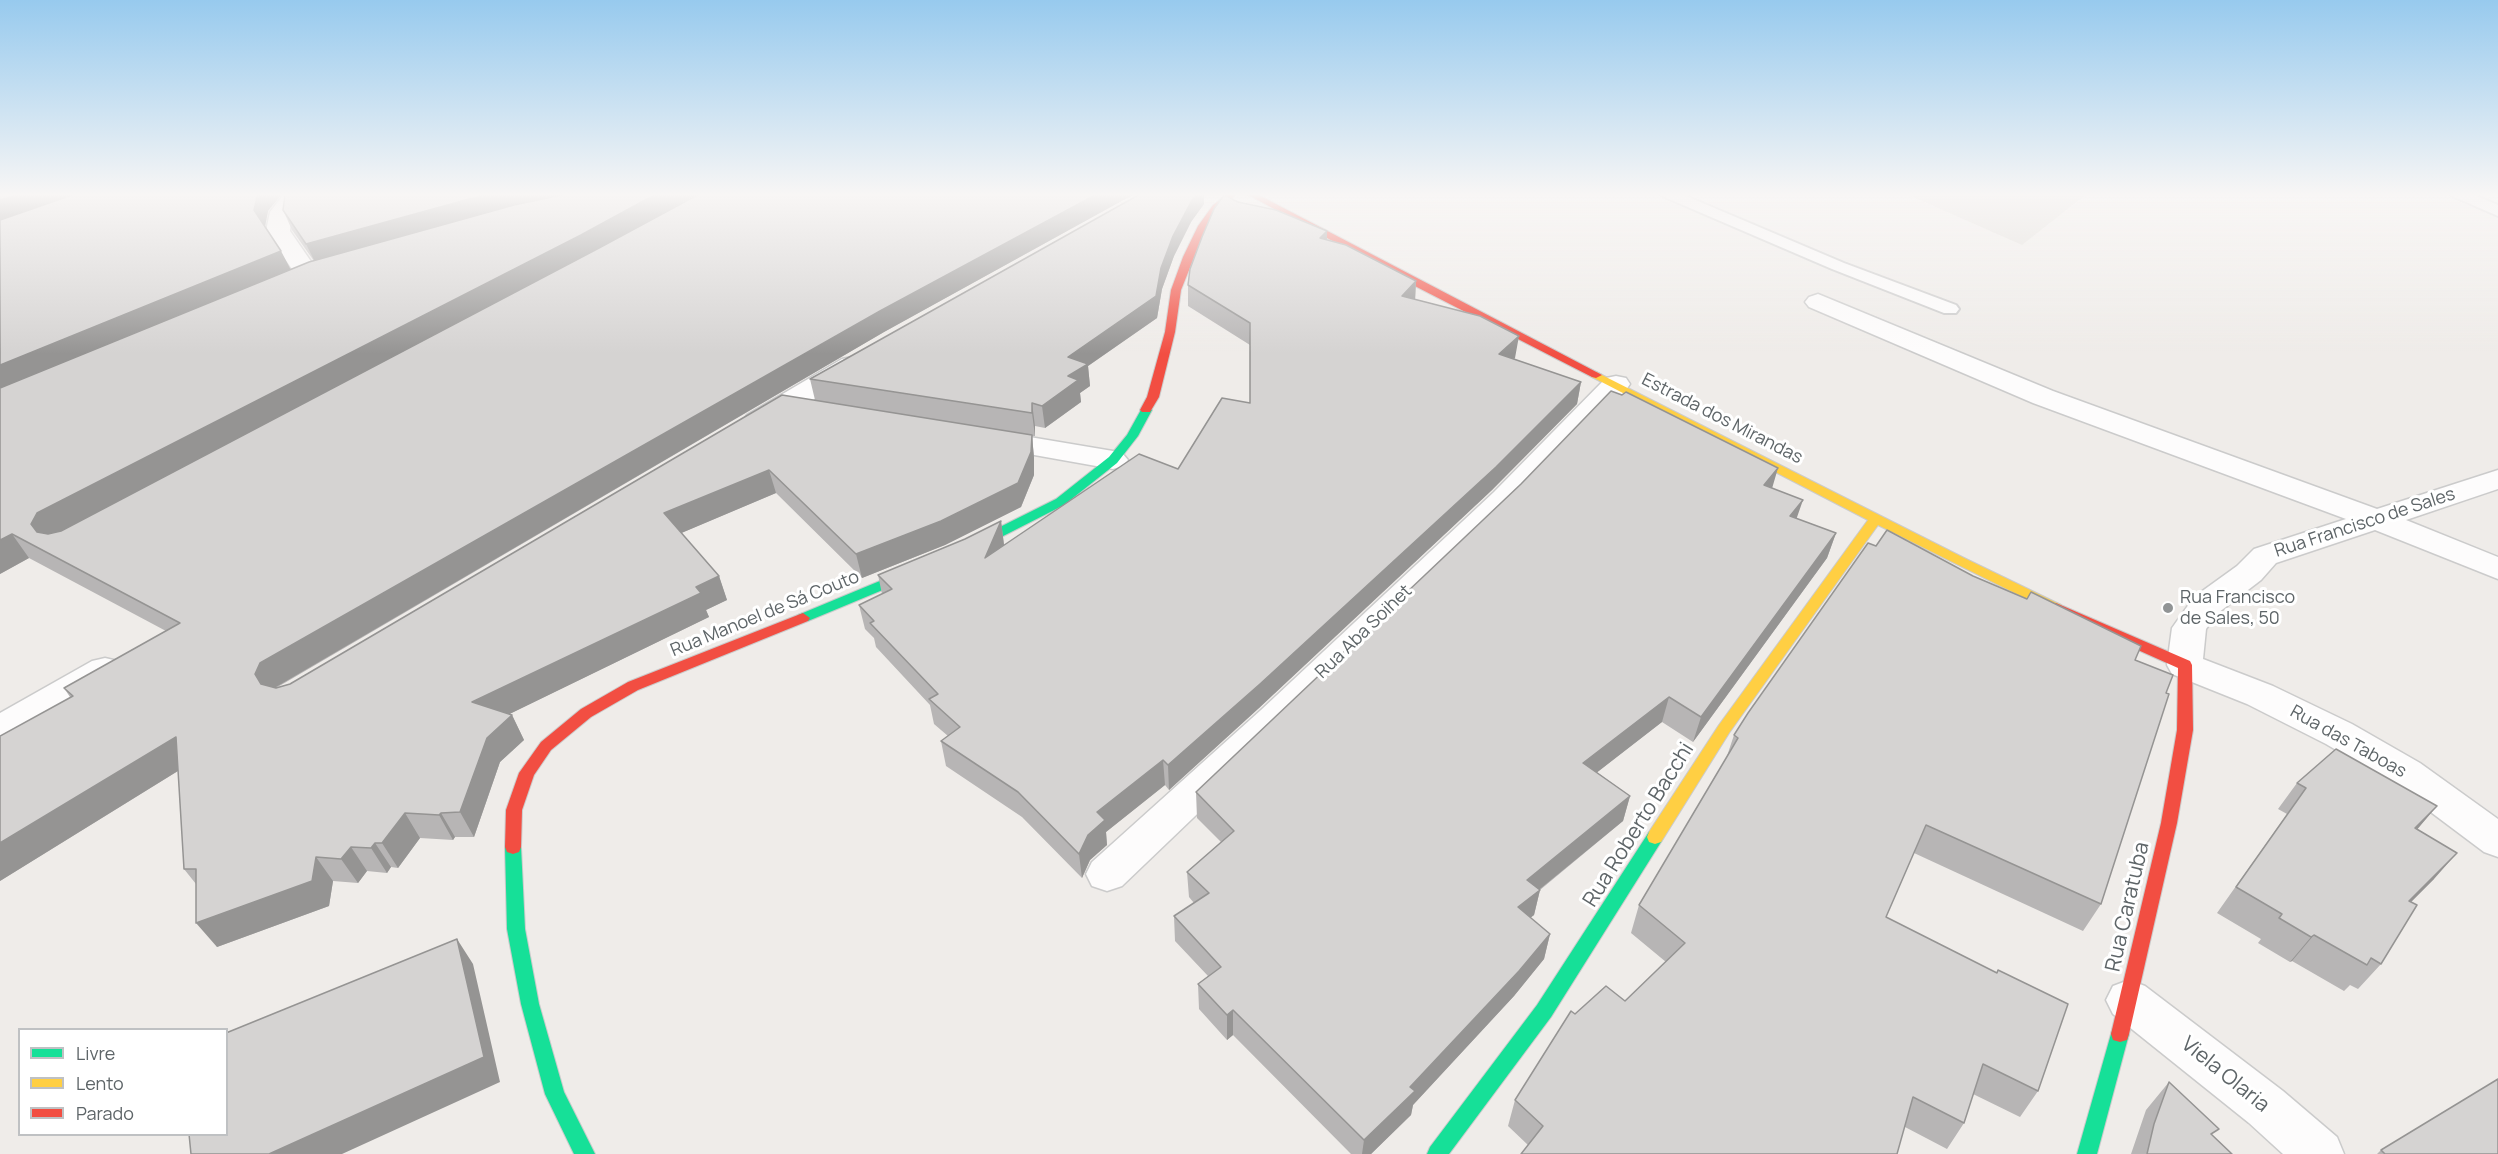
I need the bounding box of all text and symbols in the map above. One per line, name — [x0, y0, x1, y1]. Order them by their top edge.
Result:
street label: Estrada dos Mirandas — [1638, 369, 1806, 469]
street label: Rua Francisco de Sales — [2272, 484, 2458, 562]
street label: Rua Manoel de Sá Couto — [668, 566, 862, 662]
street label: Rua Aba Soihet — [1311, 581, 1417, 683]
place label: Rua Francisco de Sales, 50 — [2180, 587, 2295, 630]
marker: Rua Francisco de Sales, 50 — [2161, 601, 2175, 615]
street label: Rua das Taboas — [2286, 701, 2410, 783]
street label: Rua Roberto Bacchi — [1578, 738, 1700, 912]
street label: Rua Caratuba — [2101, 840, 2155, 974]
legend — [18, 1028, 228, 1136]
street label: Viela Olaria — [2176, 1032, 2274, 1118]
text: Livre — [76, 1041, 115, 1065]
text: Lento — [76, 1071, 124, 1095]
text: Parado — [76, 1101, 134, 1125]

